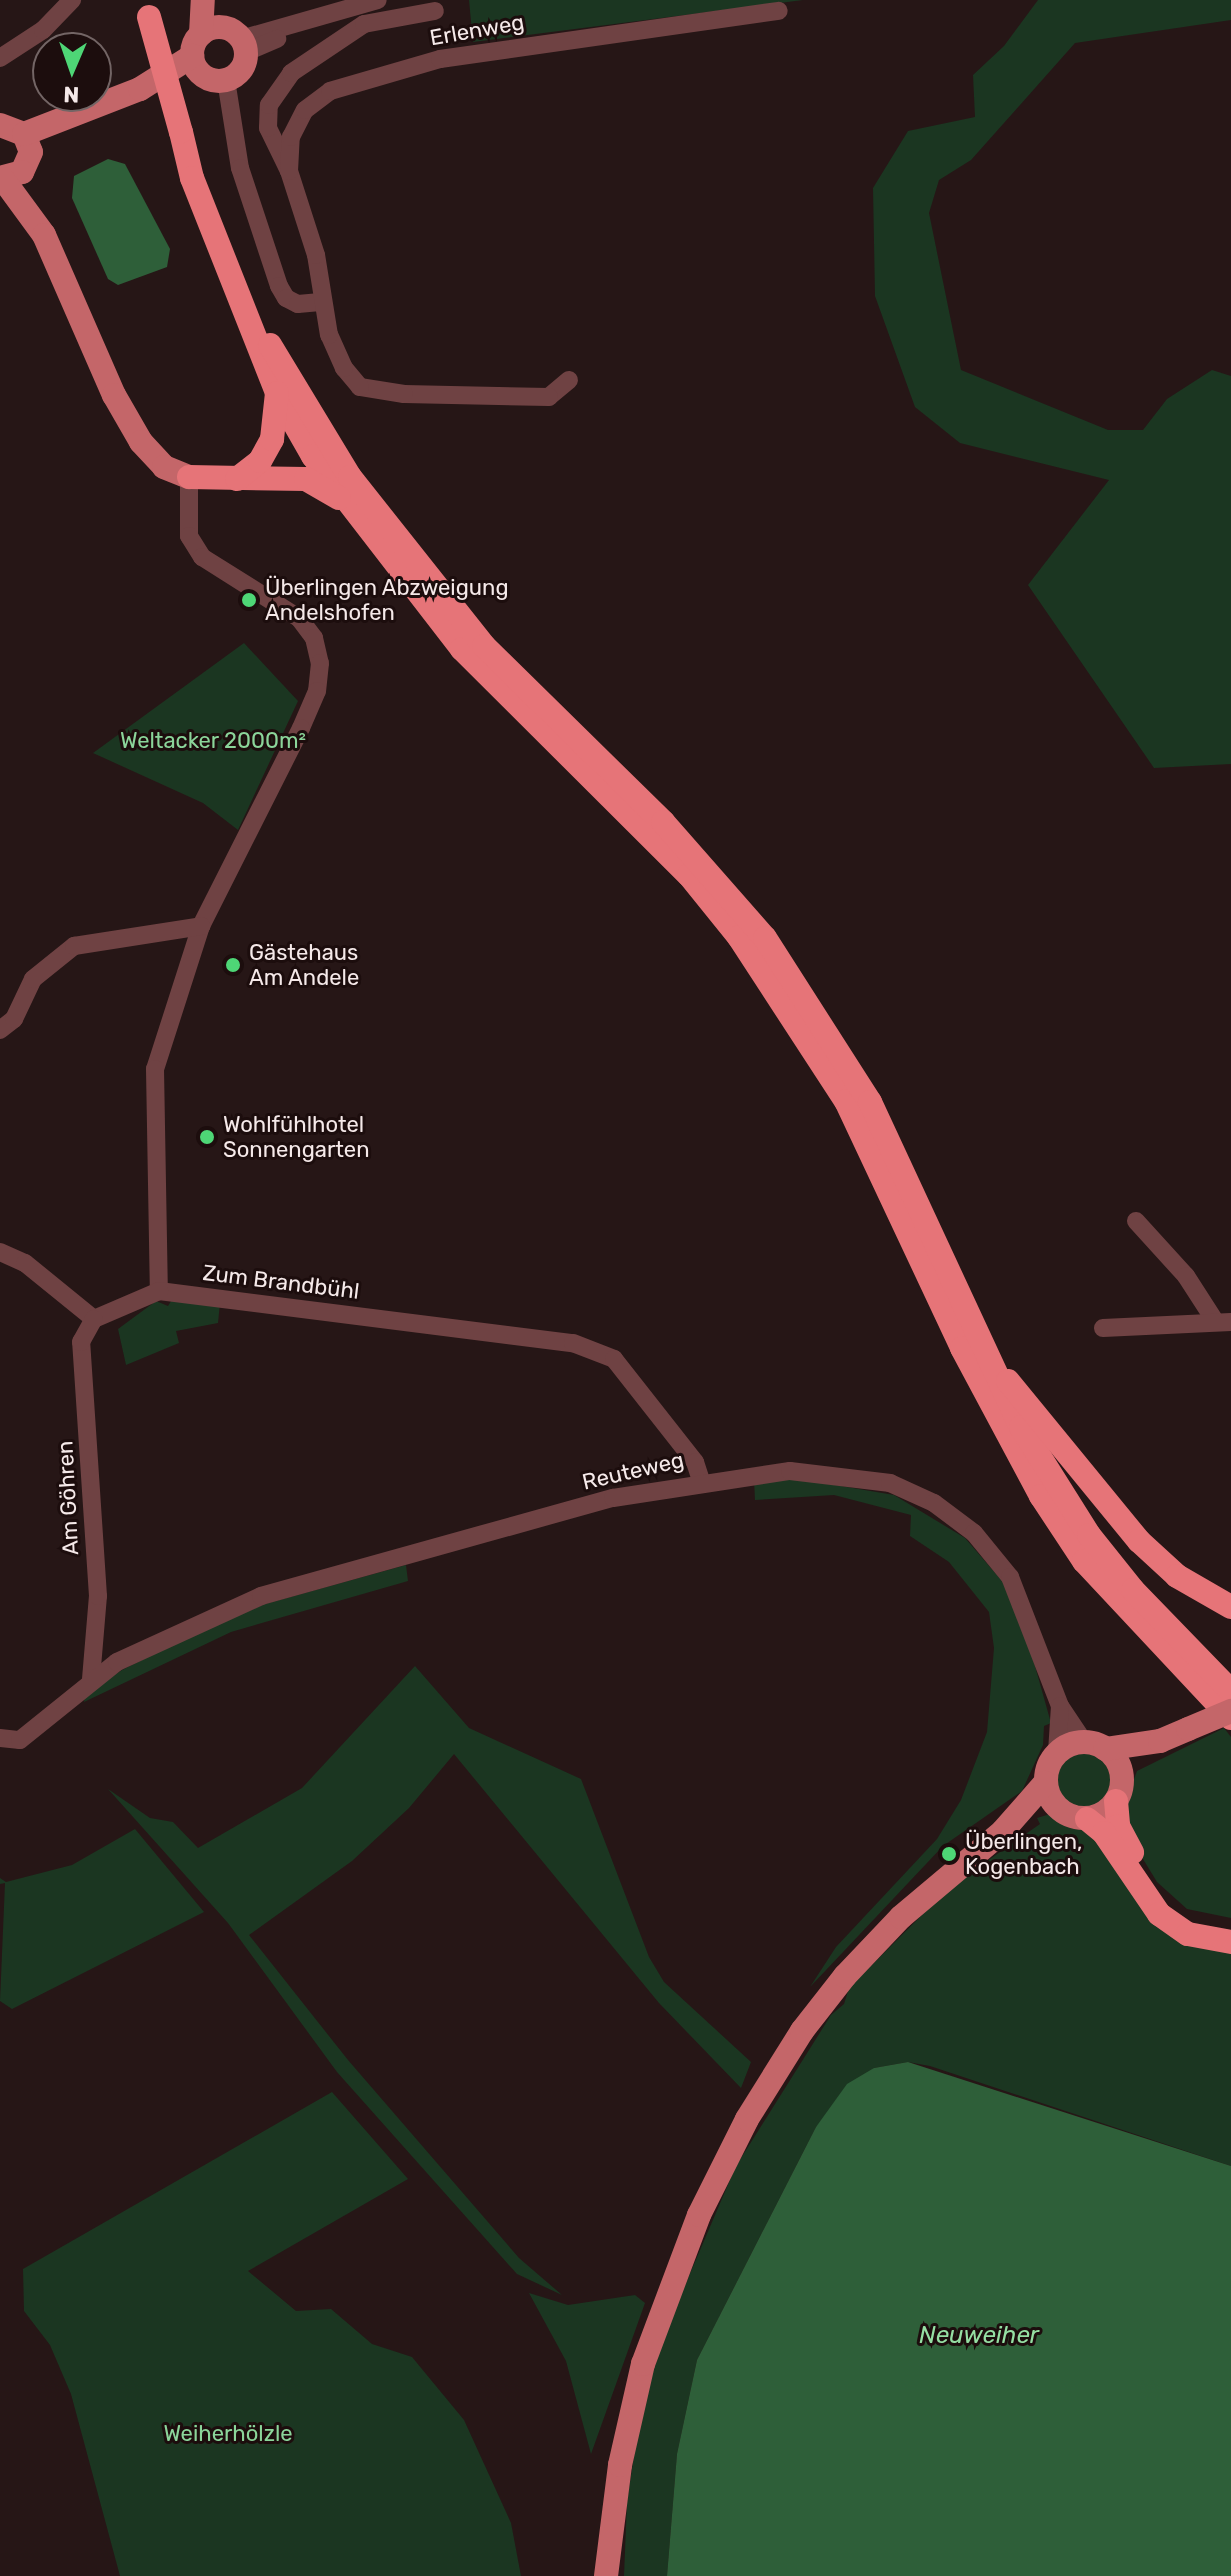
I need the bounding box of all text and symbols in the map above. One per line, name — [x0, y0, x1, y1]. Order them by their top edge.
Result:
street label: Erlenweg — [428, 9, 526, 51]
north arrow — [32, 32, 112, 112]
text: N — [63, 81, 80, 108]
place label: Überlingen Abzweigung Andelshofen — [265, 574, 509, 626]
marker: Überlingen Abzweigung Andelshofen — [240, 591, 258, 609]
park label: Weltacker 2000m² — [120, 728, 306, 754]
place label: Gästehaus Am Andele — [249, 939, 360, 990]
marker: Gästehaus Am Andele — [224, 956, 242, 974]
place label: Wohlfühlhotel Sonnengarten — [223, 1111, 370, 1162]
marker: Wohlfühlhotel Sonnengarten — [198, 1128, 216, 1146]
street label: Zum Brandbühl — [201, 1259, 361, 1305]
street label: Am Göhren — [52, 1440, 84, 1556]
street label: Reuteweg — [580, 1447, 686, 1495]
place label: Überlingen, Kogenbach — [965, 1828, 1082, 1880]
marker: Überlingen, Kogenbach — [940, 1845, 958, 1863]
water label: Neuweiher — [919, 2322, 1039, 2350]
park label: Weiherhölzle — [163, 2421, 293, 2447]

